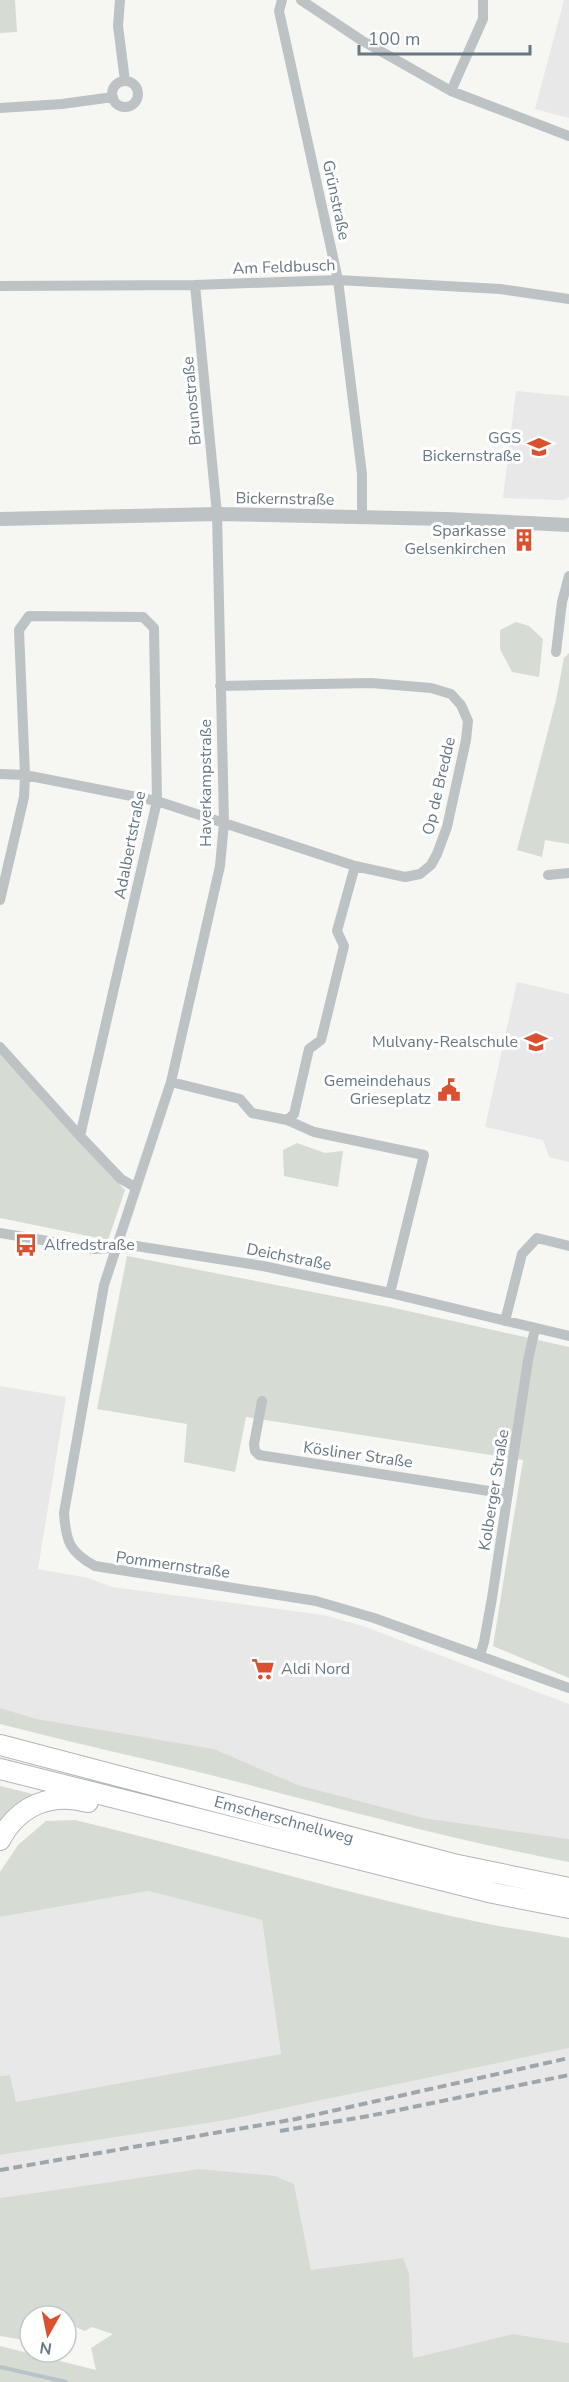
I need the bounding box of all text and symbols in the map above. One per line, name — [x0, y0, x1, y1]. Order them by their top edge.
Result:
scale bar — [359, 18, 530, 56]
text: 100 m — [368, 27, 420, 51]
street label: Grünstraße — [317, 158, 355, 242]
street label: Am Feldbusch — [232, 254, 336, 280]
street label: Brunostraße — [177, 356, 207, 446]
place label: GGS Bickernstraße — [422, 427, 521, 467]
school or university icon: GGS Bickernstraße — [526, 434, 552, 460]
street label: Bickernstraße — [235, 487, 335, 511]
place label: Sparkasse Gelsenkirchen — [404, 520, 506, 560]
building icon: Sparkasse Gelsenkirchen — [511, 527, 537, 553]
street label: Haverkampstraße — [195, 719, 217, 847]
street label: Op de Bredde — [417, 735, 461, 837]
street label: Adalbertstraße — [109, 789, 151, 901]
school or university icon: Mulvany-Realschule — [523, 1029, 549, 1055]
place label: Mulvany-Realschule — [372, 1031, 518, 1053]
place label: Gemeindehaus Grieseplatz — [324, 1070, 431, 1110]
public building icon: Gemeindehaus Grieseplatz — [436, 1077, 462, 1103]
bus stop icon: Alfredstraße — [13, 1232, 39, 1258]
place label: Alfredstraße — [44, 1234, 135, 1256]
street label: Deichstraße — [245, 1238, 333, 1276]
street label: Kolberger Straße — [474, 1428, 514, 1552]
street label: Kösliner Straße — [302, 1436, 414, 1474]
street label: Pommernstraße — [114, 1546, 232, 1584]
supermarket icon: Aldi Nord — [250, 1656, 276, 1682]
place label: Aldi Nord — [281, 1658, 350, 1680]
street label: Emscherschnellweg — [212, 1791, 356, 1849]
north arrow — [18, 2304, 78, 2364]
text: N — [38, 2336, 53, 2360]

